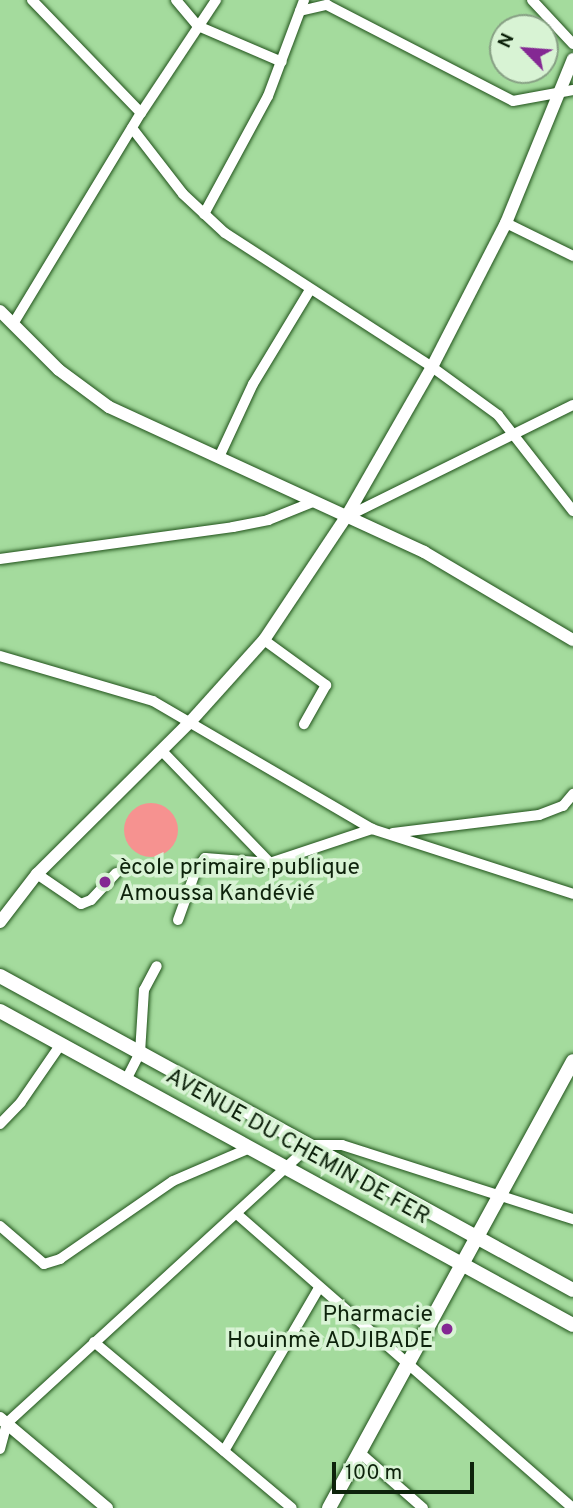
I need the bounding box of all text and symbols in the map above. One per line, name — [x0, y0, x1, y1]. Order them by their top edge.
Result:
north arrow — [489, 14, 559, 84]
text: N — [493, 30, 521, 52]
place label: ècole primaire publique Amoussa Kandévié — [119, 855, 360, 909]
marker: ècole primaire publique Amoussa Kandévié — [97, 874, 113, 890]
street label: AVENUE DU CHEMIN DE FER — [160, 1064, 434, 1232]
place label: Pharmacie Houinmè ADJIBADE — [226, 1302, 433, 1356]
marker: Pharmacie Houinmè ADJIBADE — [439, 1321, 455, 1337]
scale bar — [335, 1448, 477, 1492]
text: 100 m — [345, 1460, 402, 1487]

